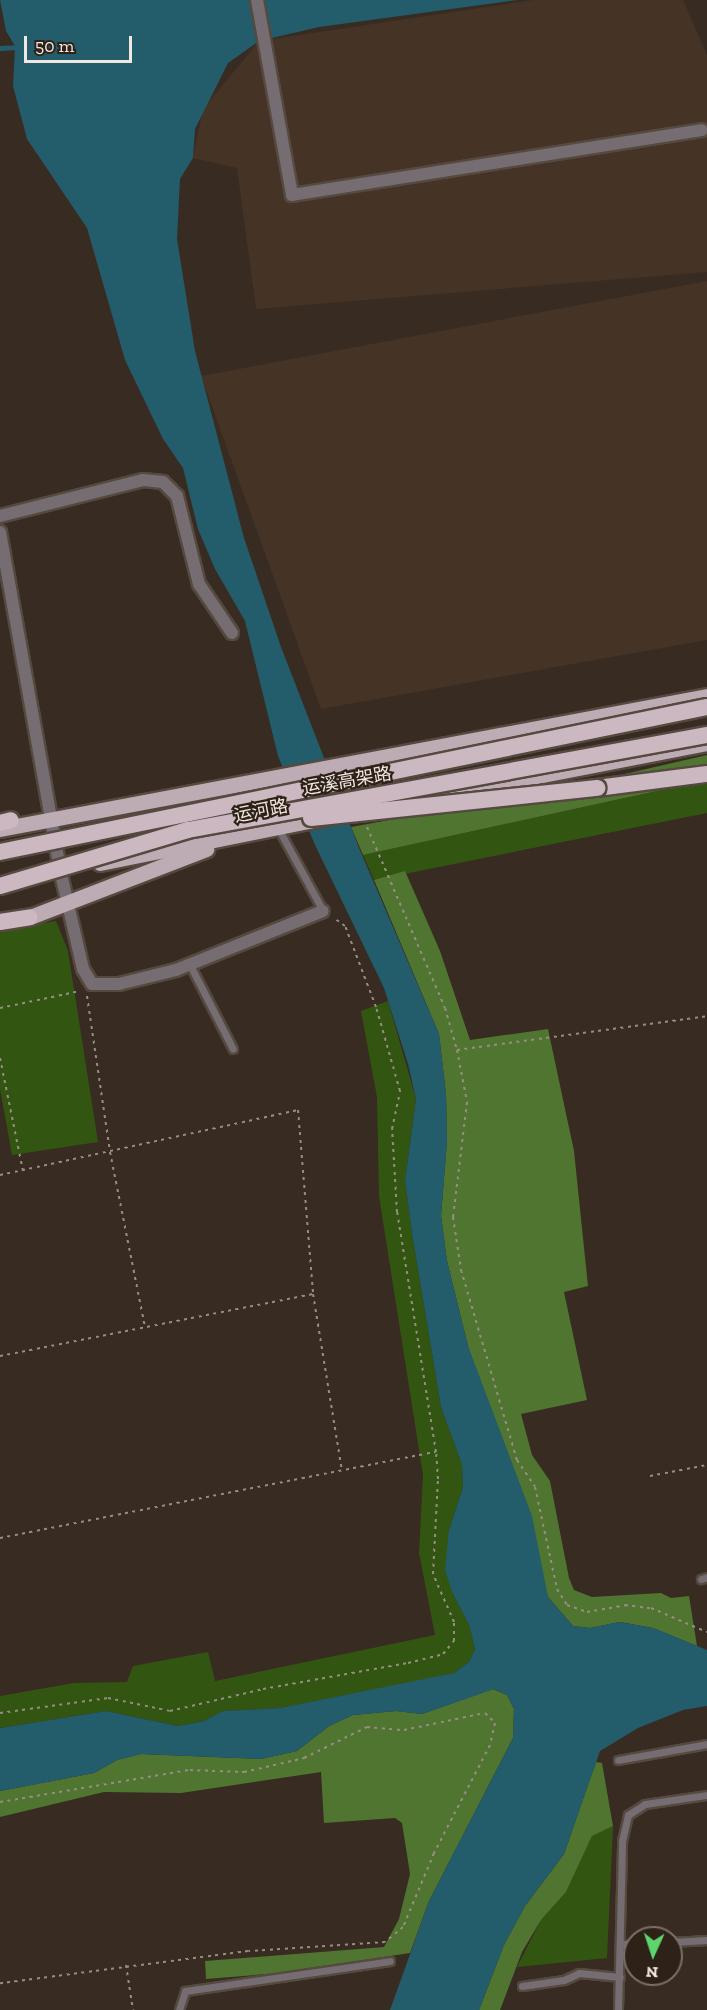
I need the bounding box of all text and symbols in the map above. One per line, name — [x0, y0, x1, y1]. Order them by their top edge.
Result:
scale bar — [27, 24, 135, 62]
text: 50 m — [35, 35, 74, 57]
street label: 运溪高架路 — [301, 763, 393, 799]
street label: 运河路 — [232, 795, 290, 827]
north arrow — [623, 1926, 683, 1986]
text: N — [646, 1963, 659, 1982]

